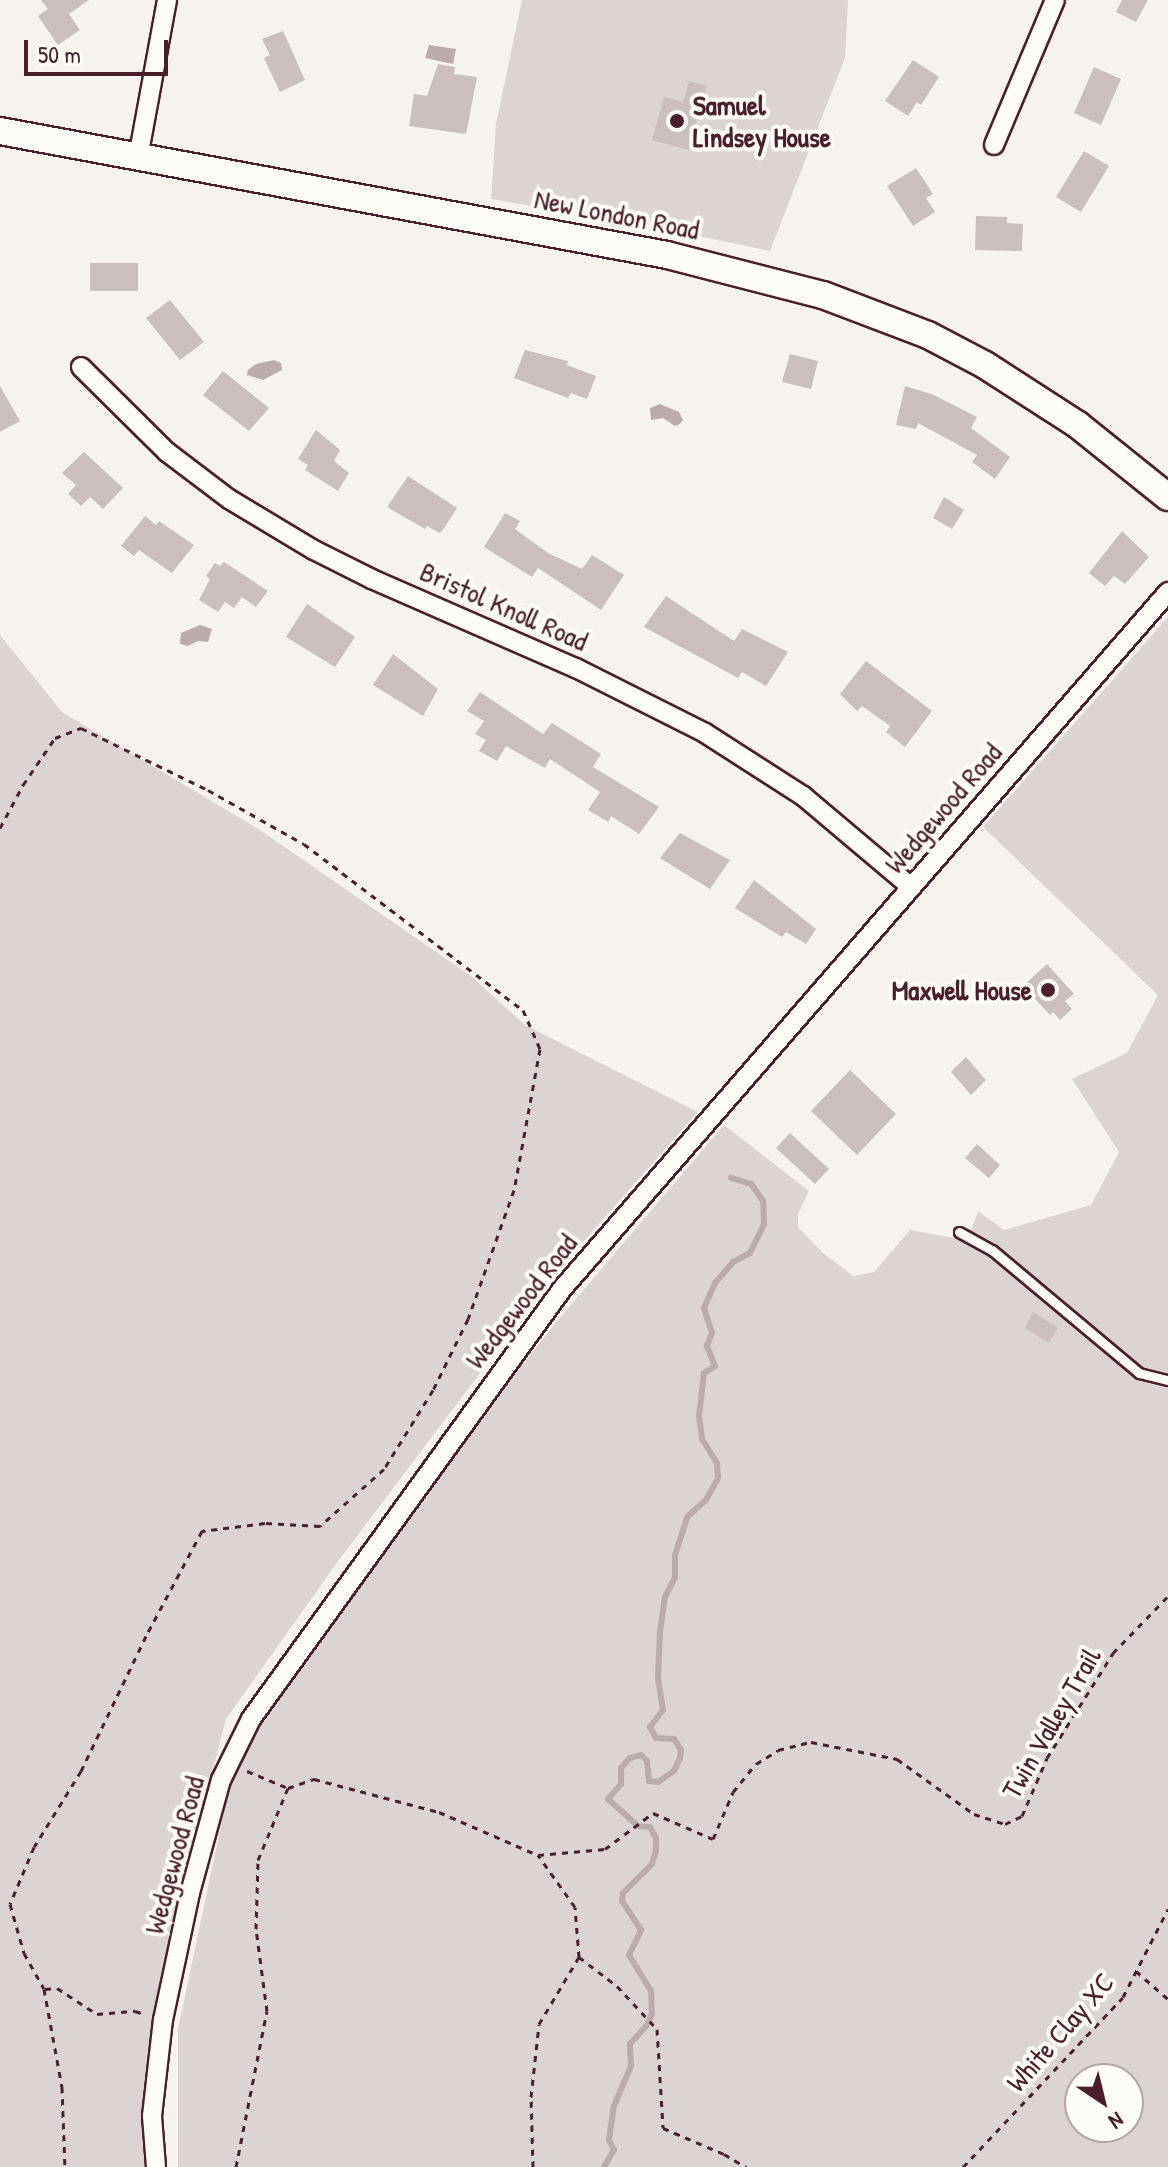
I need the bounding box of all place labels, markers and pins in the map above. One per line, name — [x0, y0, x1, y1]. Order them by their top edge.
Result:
place label: Samuel Lindsey House — [693, 88, 831, 154]
marker: Samuel Lindsey House — [668, 112, 686, 130]
place label: Maxwell House — [892, 973, 1032, 1007]
marker: Maxwell House — [1039, 981, 1057, 999]

